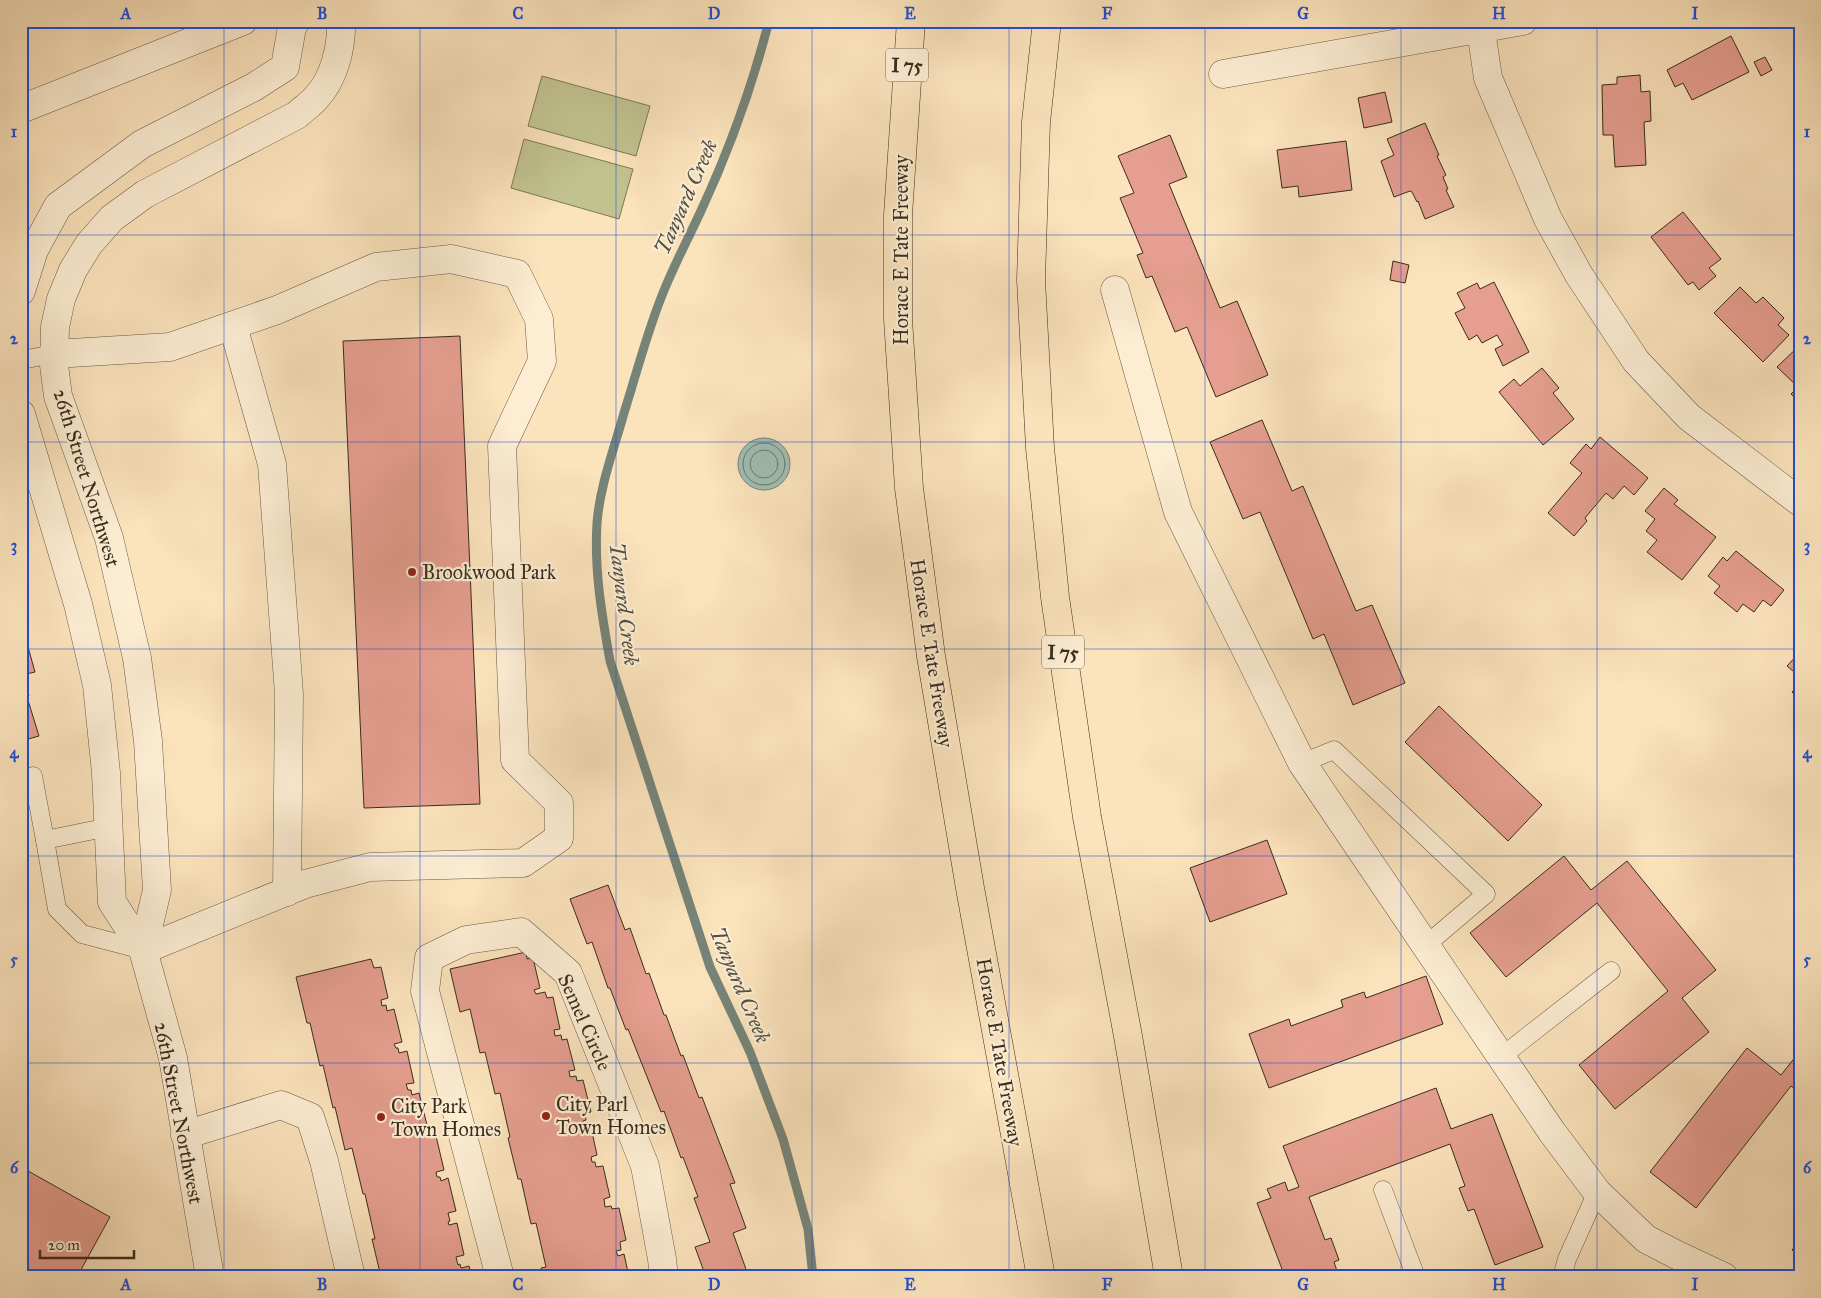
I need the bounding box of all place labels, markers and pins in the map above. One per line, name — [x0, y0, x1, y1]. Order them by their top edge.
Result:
place label: Brookwood Park — [422, 560, 557, 584]
marker: Brookwood Park — [406, 566, 418, 578]
place label: City Parl Town Homes — [556, 1092, 666, 1139]
place label: City Park Town Homes — [391, 1094, 501, 1141]
marker: City Parl Town Homes — [540, 1110, 552, 1122]
marker: City Park Town Homes — [375, 1111, 387, 1123]

